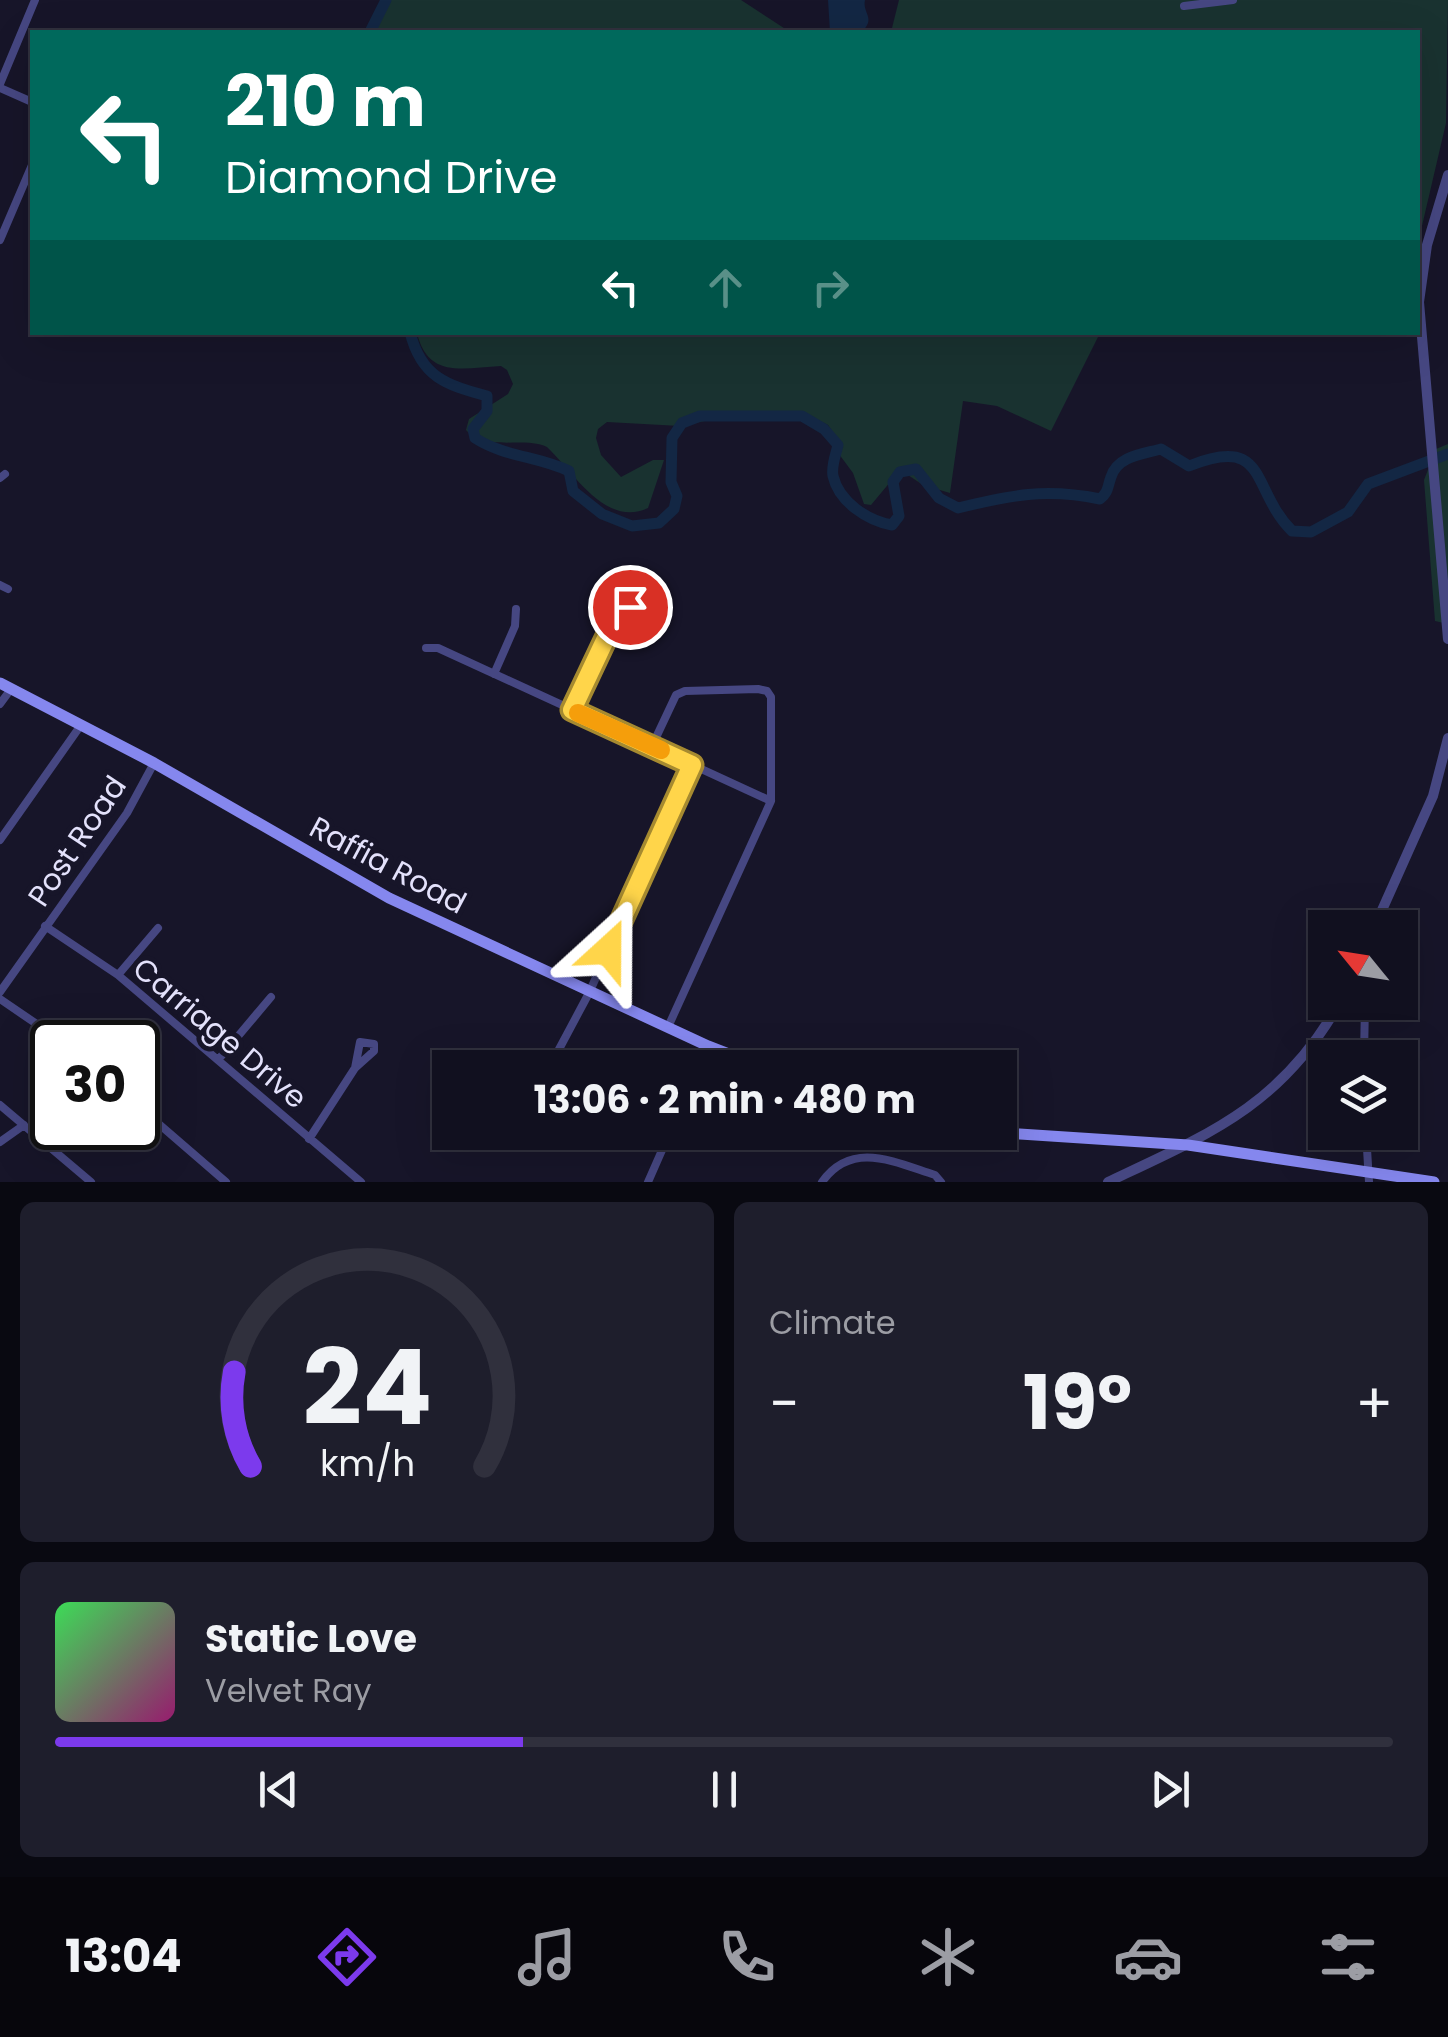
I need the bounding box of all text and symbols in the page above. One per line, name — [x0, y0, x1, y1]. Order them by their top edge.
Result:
text: 210 m — [225, 52, 426, 151]
icon: left — [60, 70, 190, 200]
text: Diamond Drive — [225, 146, 558, 209]
icon: left — [593, 260, 648, 315]
icon: ahead — [698, 260, 753, 315]
icon: right — [803, 260, 858, 315]
pin — [588, 565, 673, 650]
icon: arrive — [603, 580, 658, 635]
street label: Post Road — [17, 767, 137, 915]
street label: Raffia Road — [302, 806, 474, 924]
position arrow — [556, 898, 660, 1002]
north arrow — [1308, 910, 1418, 1020]
map controls — [1308, 910, 1418, 1150]
street label: Carriage Drive — [124, 947, 316, 1119]
speed limit sign: 30 — [30, 1020, 160, 1150]
button: layers — [1308, 1040, 1418, 1150]
text: 13:06 · 2 min · 480 m — [533, 1073, 916, 1126]
text: Climate — [769, 1300, 896, 1345]
text: 24 — [302, 1315, 432, 1460]
text: 19° — [1023, 1350, 1132, 1455]
text: − — [769, 1365, 799, 1442]
text: + — [1355, 1365, 1393, 1442]
text: km/h — [319, 1438, 415, 1489]
text: Static Love — [205, 1612, 417, 1665]
text: Velvet Ray — [205, 1668, 371, 1713]
icon: previous — [251, 1762, 306, 1817]
icon: pause — [697, 1762, 752, 1817]
icon: next — [1143, 1762, 1198, 1817]
icon: directions — [312, 1922, 382, 1992]
icon: music — [512, 1922, 582, 1992]
icon: phone — [712, 1922, 782, 1992]
icon: climate — [913, 1922, 983, 1992]
icon: car — [1113, 1922, 1183, 1992]
icon: filters — [1313, 1922, 1383, 1992]
text: 13:04 — [65, 1925, 182, 1988]

